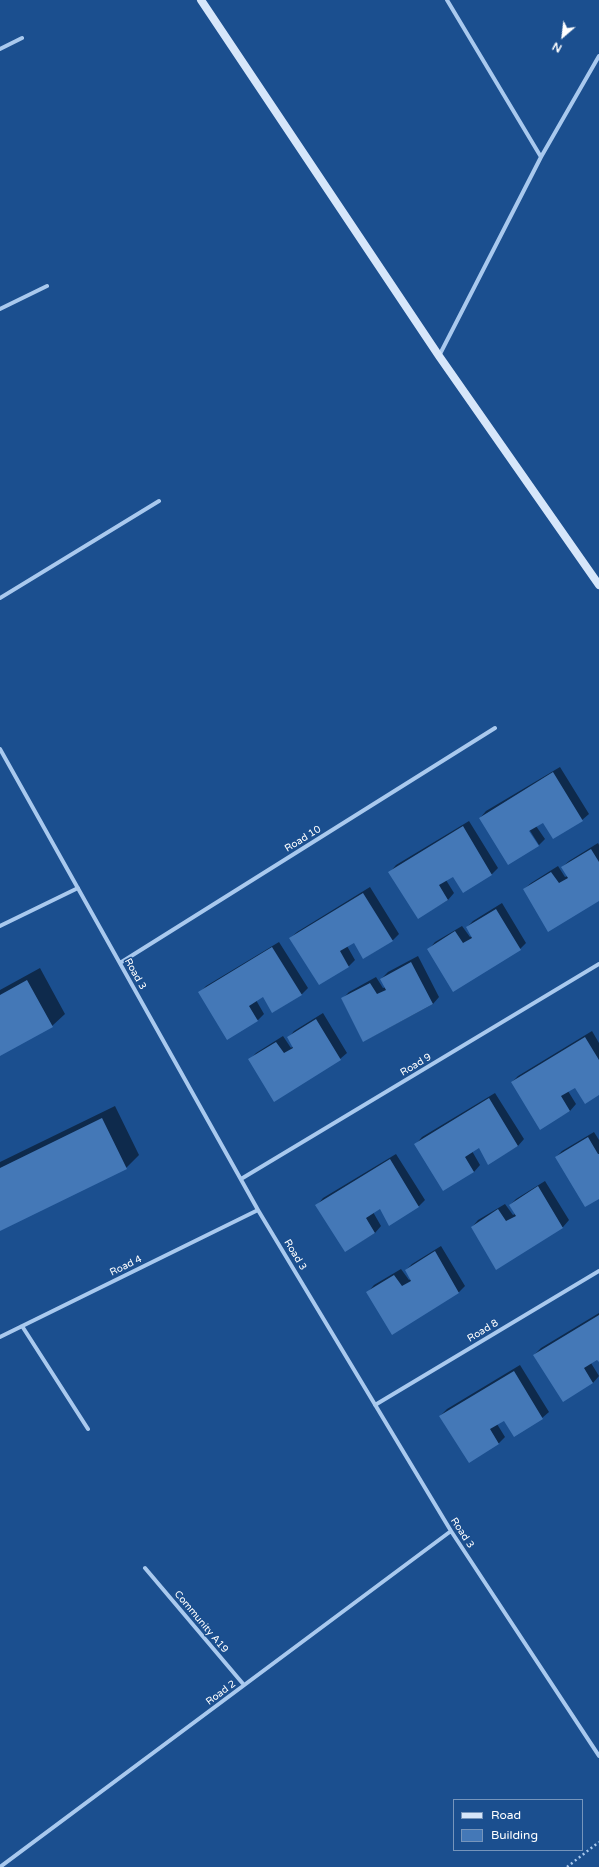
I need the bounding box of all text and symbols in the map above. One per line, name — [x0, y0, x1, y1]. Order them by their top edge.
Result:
north arrow — [543, 16, 583, 56]
text: N — [550, 39, 564, 55]
street label: Road 10 — [283, 823, 323, 855]
street label: Road 3 — [122, 956, 148, 992]
street label: Road 9 — [398, 1051, 434, 1079]
street label: Road 3 — [281, 1237, 309, 1273]
street label: Road 4 — [108, 1253, 144, 1279]
street label: Road 8 — [465, 1317, 501, 1345]
street label: Road 3 — [448, 1515, 476, 1551]
street label: Community A19 — [171, 1588, 231, 1656]
street label: Road 2 — [204, 1678, 238, 1708]
legend — [453, 1799, 583, 1851]
text: Road — [491, 1808, 521, 1822]
text: Building — [491, 1828, 538, 1842]

